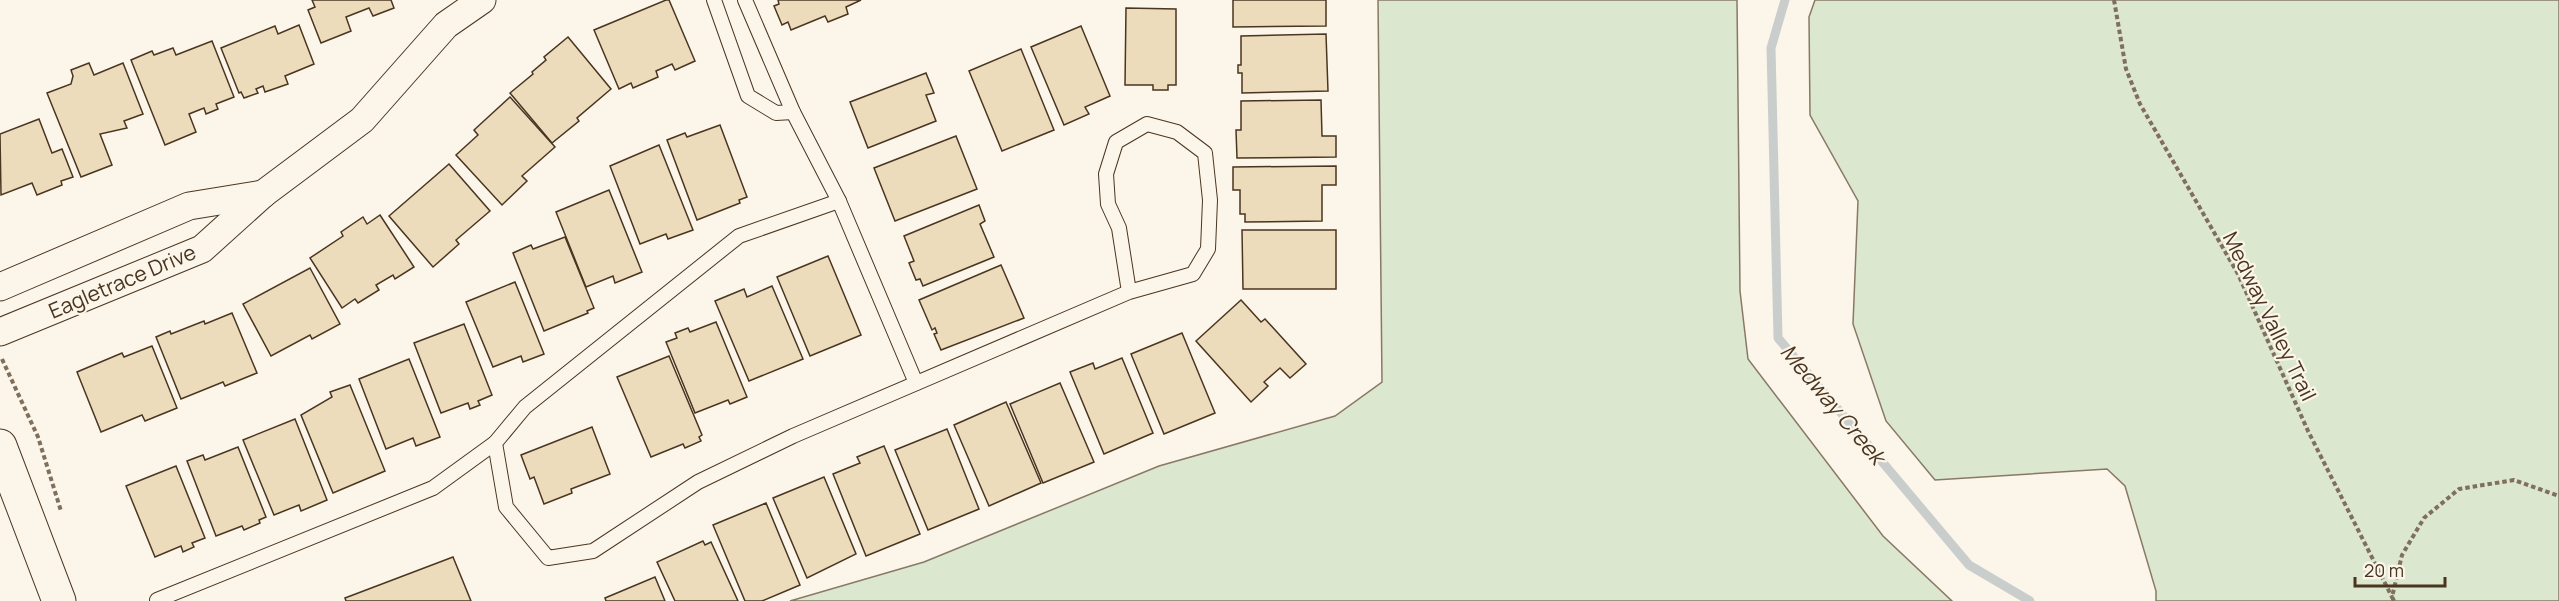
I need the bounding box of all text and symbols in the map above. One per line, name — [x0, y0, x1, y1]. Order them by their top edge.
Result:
street label: Medway Valley Trail — [2217, 227, 2323, 405]
street label: Eagletrace Drive — [44, 237, 200, 325]
water label: Medway Creek — [1774, 338, 1894, 473]
scale bar — [2355, 550, 2445, 588]
text: 20 m — [2364, 558, 2404, 582]

